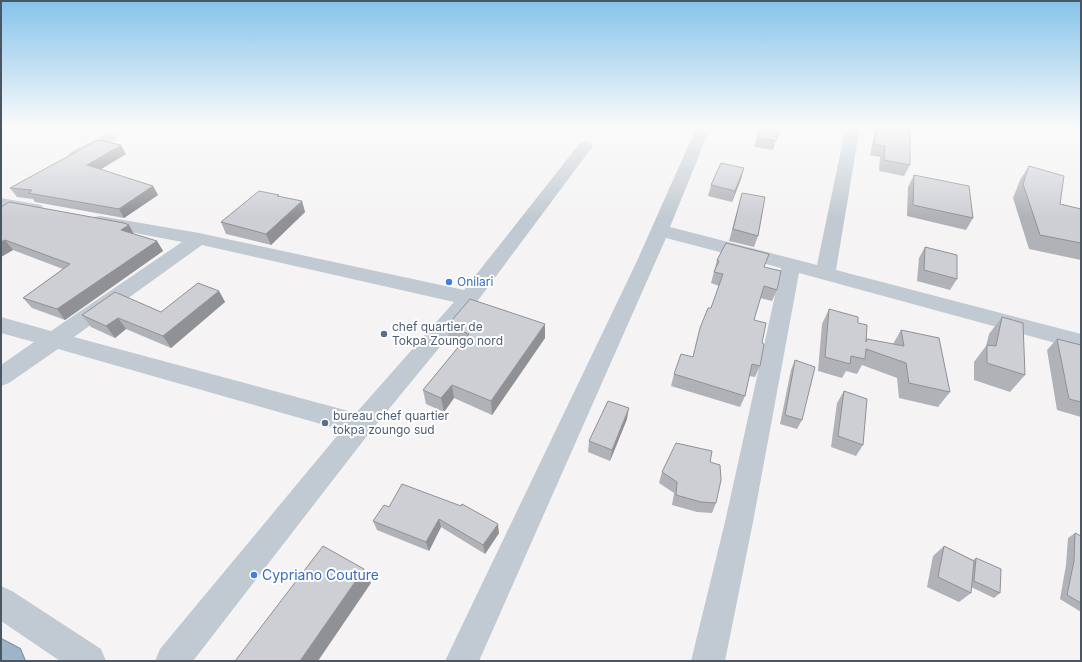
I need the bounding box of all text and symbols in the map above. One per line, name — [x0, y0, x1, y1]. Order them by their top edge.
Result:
place label: Onilari — [457, 274, 494, 289]
marker: Onilari — [444, 277, 454, 287]
place label: chef quartier de Tokpa Zoungo nord — [392, 319, 503, 348]
marker: chef quartier de Tokpa Zoungo nord — [379, 329, 389, 339]
place label: bureau chef quartier tokpa zoungo sud — [333, 408, 450, 437]
marker: bureau chef quartier tokpa zoungo sud — [320, 418, 330, 428]
place label: Cypriano Couture — [262, 566, 379, 583]
marker: Cypriano Couture — [249, 570, 259, 580]

